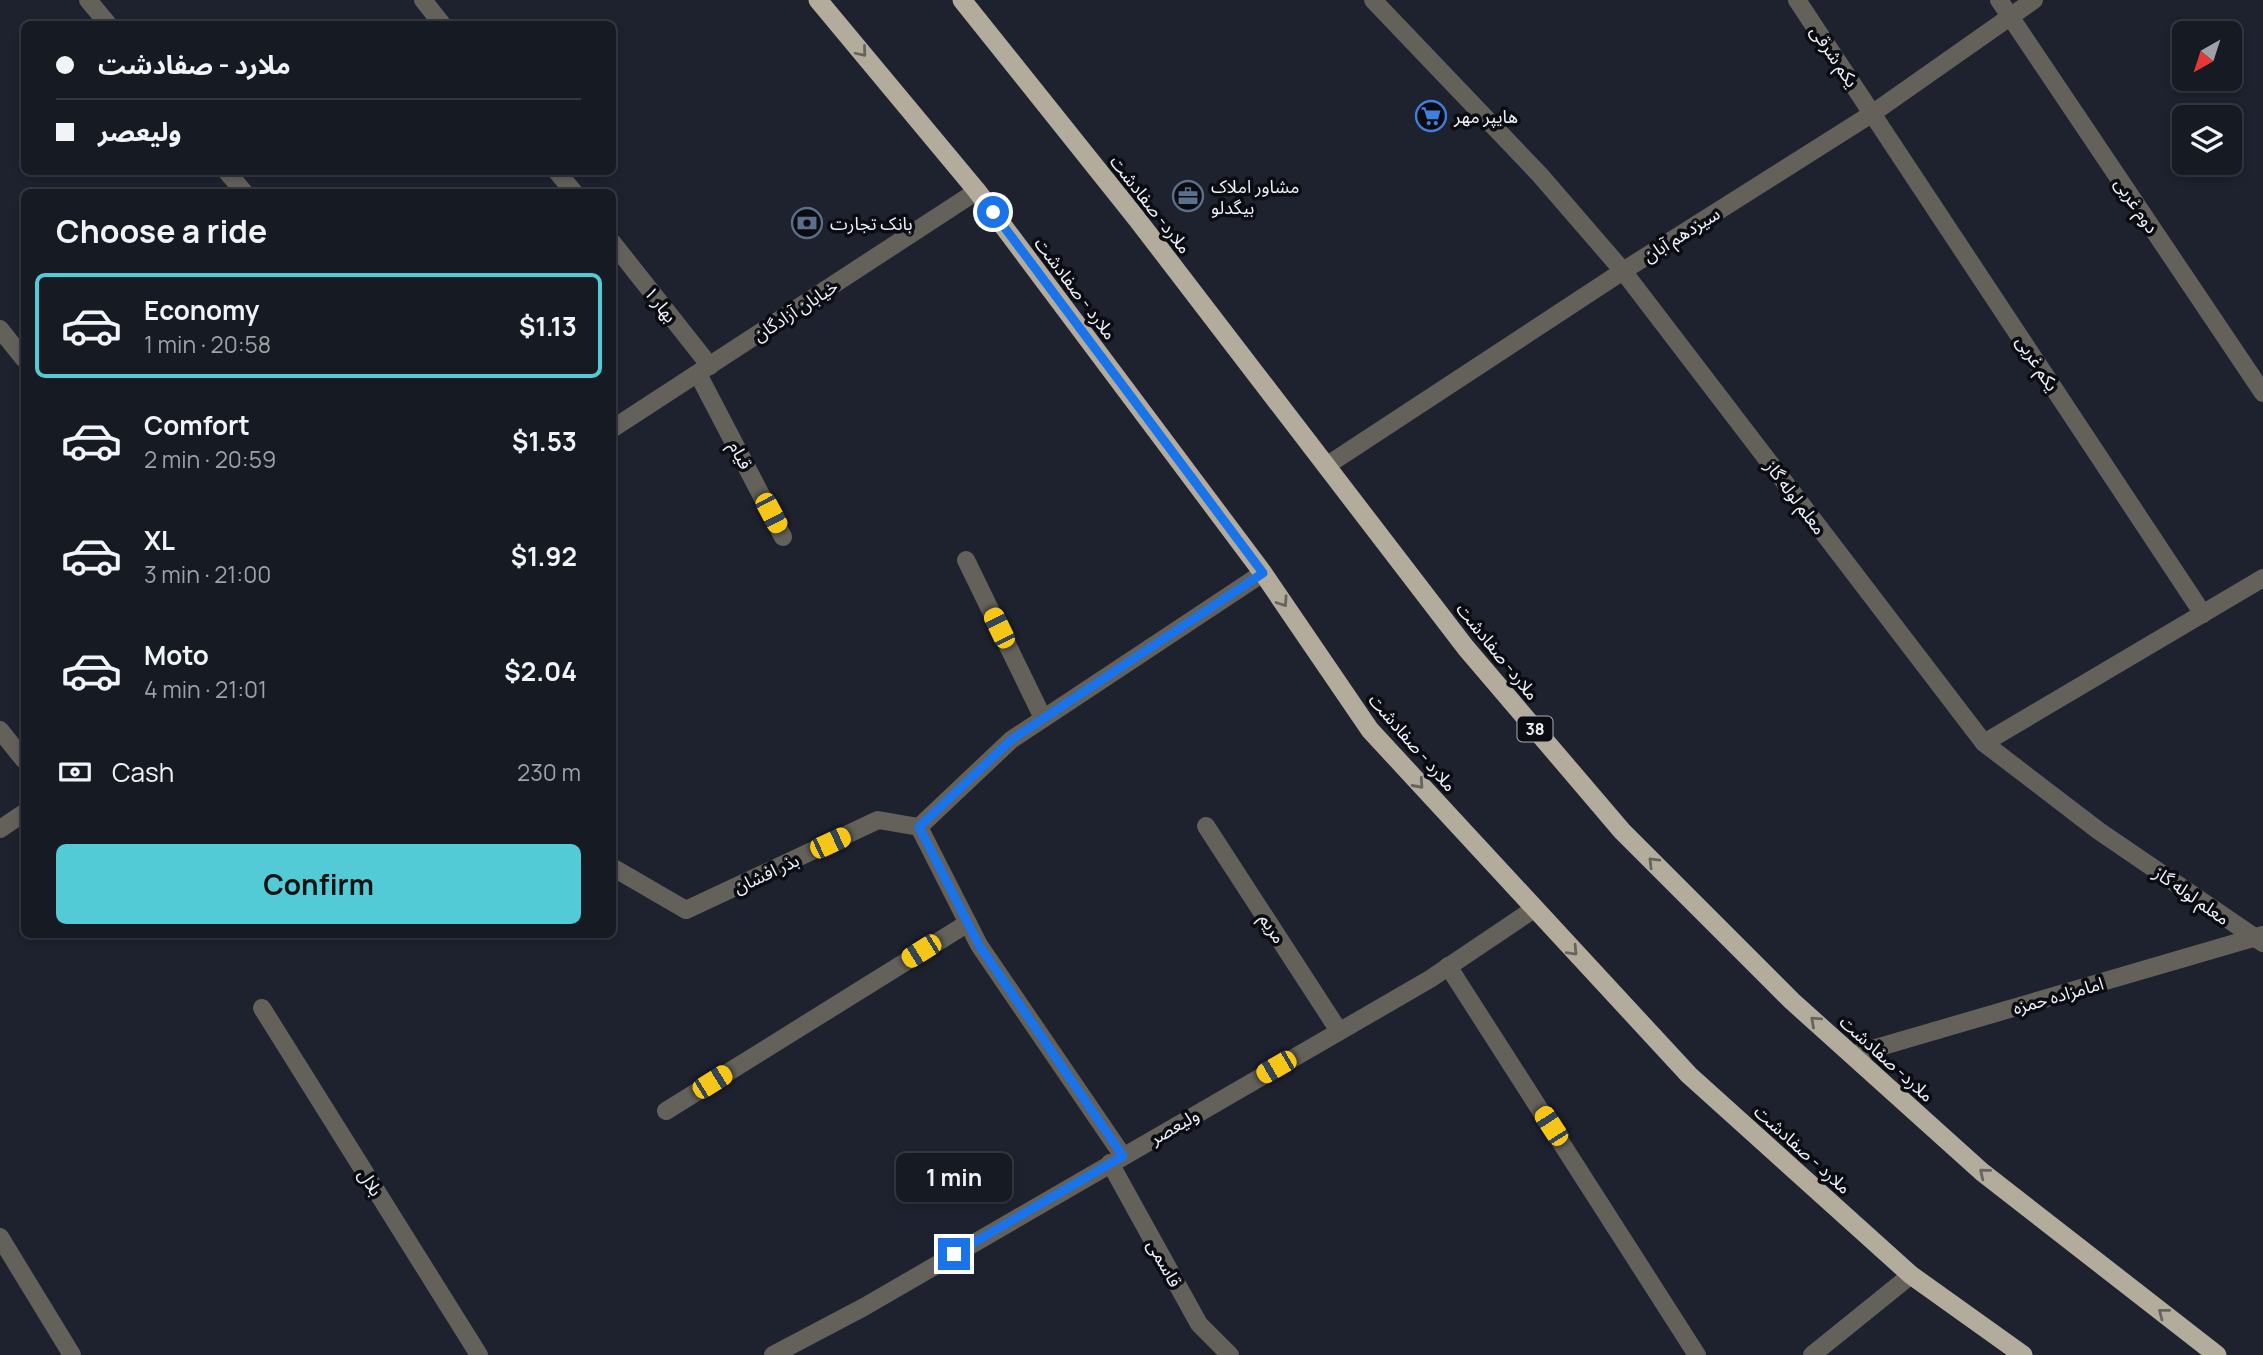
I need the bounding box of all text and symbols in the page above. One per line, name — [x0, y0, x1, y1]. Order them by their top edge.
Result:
street label: یکم شرقی — [1804, 20, 1865, 93]
north arrow — [2172, 21, 2242, 91]
map controls — [2172, 21, 2242, 175]
one-way arrow — [854, 43, 866, 56]
text: ملارد - صفادشت — [98, 46, 291, 82]
supermarket icon: هایپر مهر — [1414, 99, 1448, 133]
place label: هایپر مهر — [1453, 104, 1518, 128]
button: layers — [2172, 105, 2242, 175]
text: ولیعصر — [98, 113, 181, 149]
street label: ملارد- صفادشت — [1105, 150, 1197, 258]
street label: دوم غربی — [2107, 172, 2164, 239]
place label: مشاور املاک بیگدلو — [1211, 174, 1300, 219]
office icon: مشاور املاک بیگدلو — [1171, 179, 1205, 213]
route start — [977, 196, 1009, 228]
street label: سیزدهم آبان — [1638, 201, 1725, 269]
bank icon: بانک تجارت — [790, 206, 824, 240]
text: Choose a ride — [56, 209, 267, 253]
place label: بانک تجارت — [830, 211, 913, 235]
street label: ملارد - صفادشت — [1030, 232, 1122, 344]
street label: خیابان آزادگان — [748, 274, 842, 346]
street label: بهار ۱ — [639, 281, 683, 327]
text: Economy — [144, 292, 259, 328]
icon: car — [60, 294, 123, 357]
text: $1.13 — [519, 308, 577, 344]
text: 1 min · 20:58 — [144, 328, 271, 360]
street label: یکم غربی — [2009, 330, 2065, 397]
text: Comfort — [144, 407, 250, 443]
icon: car — [60, 409, 123, 472]
text: $1.53 — [512, 423, 577, 459]
street label: قیام — [721, 437, 758, 475]
text: 2 min · 20:59 — [144, 443, 276, 475]
street label: معلم لوله گاز — [1758, 454, 1832, 540]
car — [752, 490, 791, 536]
text: XL — [144, 522, 175, 558]
icon: car — [60, 524, 123, 587]
text: $1.92 — [511, 538, 577, 574]
text: 3 min · 21:00 — [144, 558, 271, 590]
one-way arrow — [1275, 594, 1287, 607]
street label: ملارد- صفادشت — [1451, 597, 1545, 705]
car — [981, 605, 1018, 651]
text: Moto — [144, 637, 209, 673]
icon: car — [60, 639, 123, 702]
text: $2.04 — [504, 653, 577, 689]
text: 4 min · 21:01 — [144, 673, 267, 705]
street label: ملارد - صفادشت — [1364, 688, 1462, 796]
road number: 38 — [1518, 716, 1552, 742]
icon: cash — [56, 753, 94, 791]
text: Cash — [112, 754, 174, 790]
text: 230 m — [517, 756, 581, 788]
one-way arrow — [1411, 776, 1424, 789]
car — [807, 825, 854, 861]
button: Confirm — [56, 844, 581, 924]
street label: بذر افشان — [729, 847, 803, 899]
one-way arrow — [1648, 857, 1661, 870]
street label: معلم لوله گاز — [2147, 860, 2235, 932]
street label: مریم — [1253, 908, 1292, 949]
car — [898, 931, 945, 971]
one-way arrow — [1565, 943, 1578, 956]
street label: امامزاده حمزه — [2010, 971, 2106, 1019]
street label: ملارد- صفادشت — [1835, 1009, 1939, 1107]
one-way arrow — [1810, 1017, 1823, 1030]
car — [1253, 1047, 1300, 1087]
car — [689, 1062, 736, 1102]
street label: ملارد - صفادشت — [1749, 1099, 1857, 1199]
street label: ولیعصر — [1144, 1102, 1203, 1150]
car — [1531, 1103, 1572, 1149]
callout: 1 min — [896, 1152, 1012, 1202]
text: 1 min — [926, 1161, 982, 1193]
street label: بلال — [353, 1164, 389, 1200]
one-way arrow — [1979, 1169, 1992, 1182]
street label: قاسمی — [1142, 1235, 1188, 1291]
route end — [938, 1238, 970, 1270]
one-way arrow — [2159, 1309, 2171, 1322]

